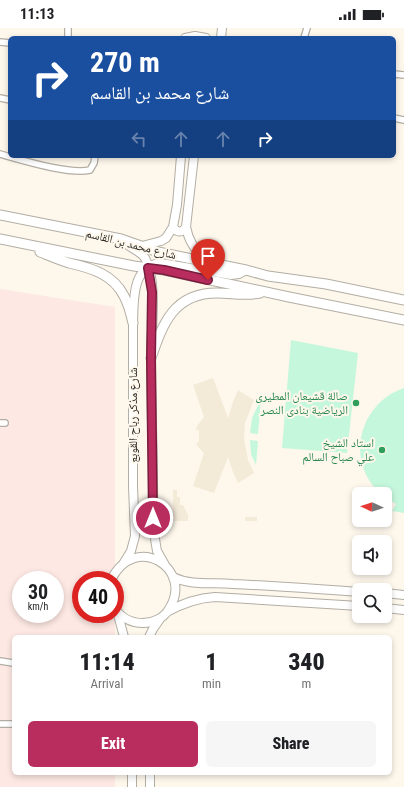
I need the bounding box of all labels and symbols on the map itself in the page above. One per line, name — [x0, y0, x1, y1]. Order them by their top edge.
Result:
street label: شارع محمد بن القاسم — [84, 226, 178, 263]
pin — [191, 239, 225, 280]
street label: شارع مذكر رباح القوبع — [126, 367, 141, 463]
place label: صالة قشيعان المطيرى الرياضية بنادى النصر — [255, 389, 348, 417]
marker: صالة قشيعان المطيرى الرياضية بنادى النصر — [351, 398, 361, 408]
place label: استاد الشيخ علي صباح السالم — [302, 436, 374, 467]
marker: استاد الشيخ علي صباح السالم — [377, 445, 387, 455]
north arrow — [352, 487, 392, 527]
position arrow — [132, 497, 174, 539]
speed limit sign: 40 — [72, 571, 124, 623]

